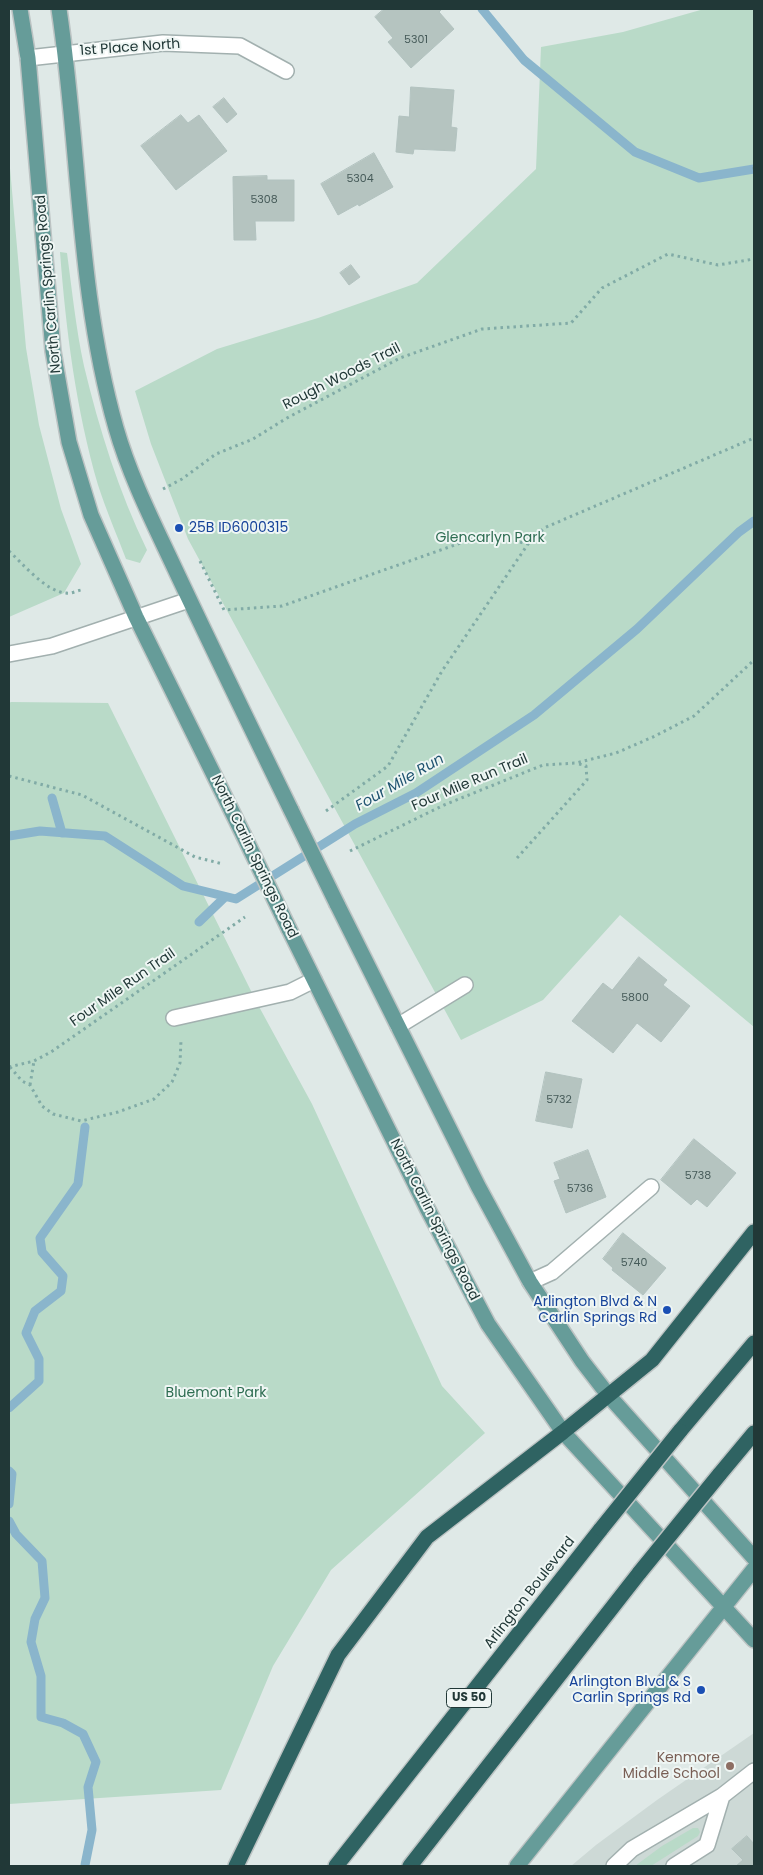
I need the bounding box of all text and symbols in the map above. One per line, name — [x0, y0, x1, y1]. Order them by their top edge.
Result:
house number: 5301 — [404, 33, 428, 47]
street label: 1st Place North — [79, 36, 181, 60]
house number: 5304 — [346, 172, 374, 186]
house number: 5308 — [250, 193, 278, 207]
street label: North Carlin Springs Road — [33, 194, 65, 374]
street label: Rough Woods Trail — [280, 340, 404, 414]
place label: 25B ID6000315 — [189, 520, 288, 536]
marker: 25B ID6000315 — [173, 522, 185, 534]
park label: Glencarlyn Park — [435, 530, 545, 546]
water label: Four Mile Run — [353, 750, 447, 816]
street label: Four Mile Run Trail — [409, 751, 531, 815]
street label: North Carlin Springs Road — [207, 773, 301, 941]
street label: Four Mile Run Trail — [67, 945, 179, 1031]
house number: 5800 — [621, 991, 649, 1005]
house number: 5732 — [546, 1093, 572, 1107]
street label: North Carlin Springs Road — [386, 1136, 482, 1304]
house number: 5738 — [685, 1169, 711, 1183]
house number: 5736 — [567, 1182, 593, 1196]
house number: 5740 — [621, 1256, 647, 1270]
place label: Arlington Blvd & N Carlin Springs Rd — [533, 1294, 657, 1326]
marker: Arlington Blvd & N Carlin Springs Rd — [661, 1304, 673, 1316]
park label: Bluemont Park — [166, 1385, 266, 1401]
street label: Arlington Boulevard — [481, 1534, 579, 1652]
place label: Arlington Blvd & S Carlin Springs Rd — [569, 1674, 691, 1706]
marker: Arlington Blvd & S Carlin Springs Rd — [695, 1684, 707, 1696]
road number: US 50 — [446, 1689, 492, 1708]
place label: Kenmore Middle School — [623, 1750, 720, 1782]
marker: Kenmore Middle School — [724, 1760, 736, 1772]

